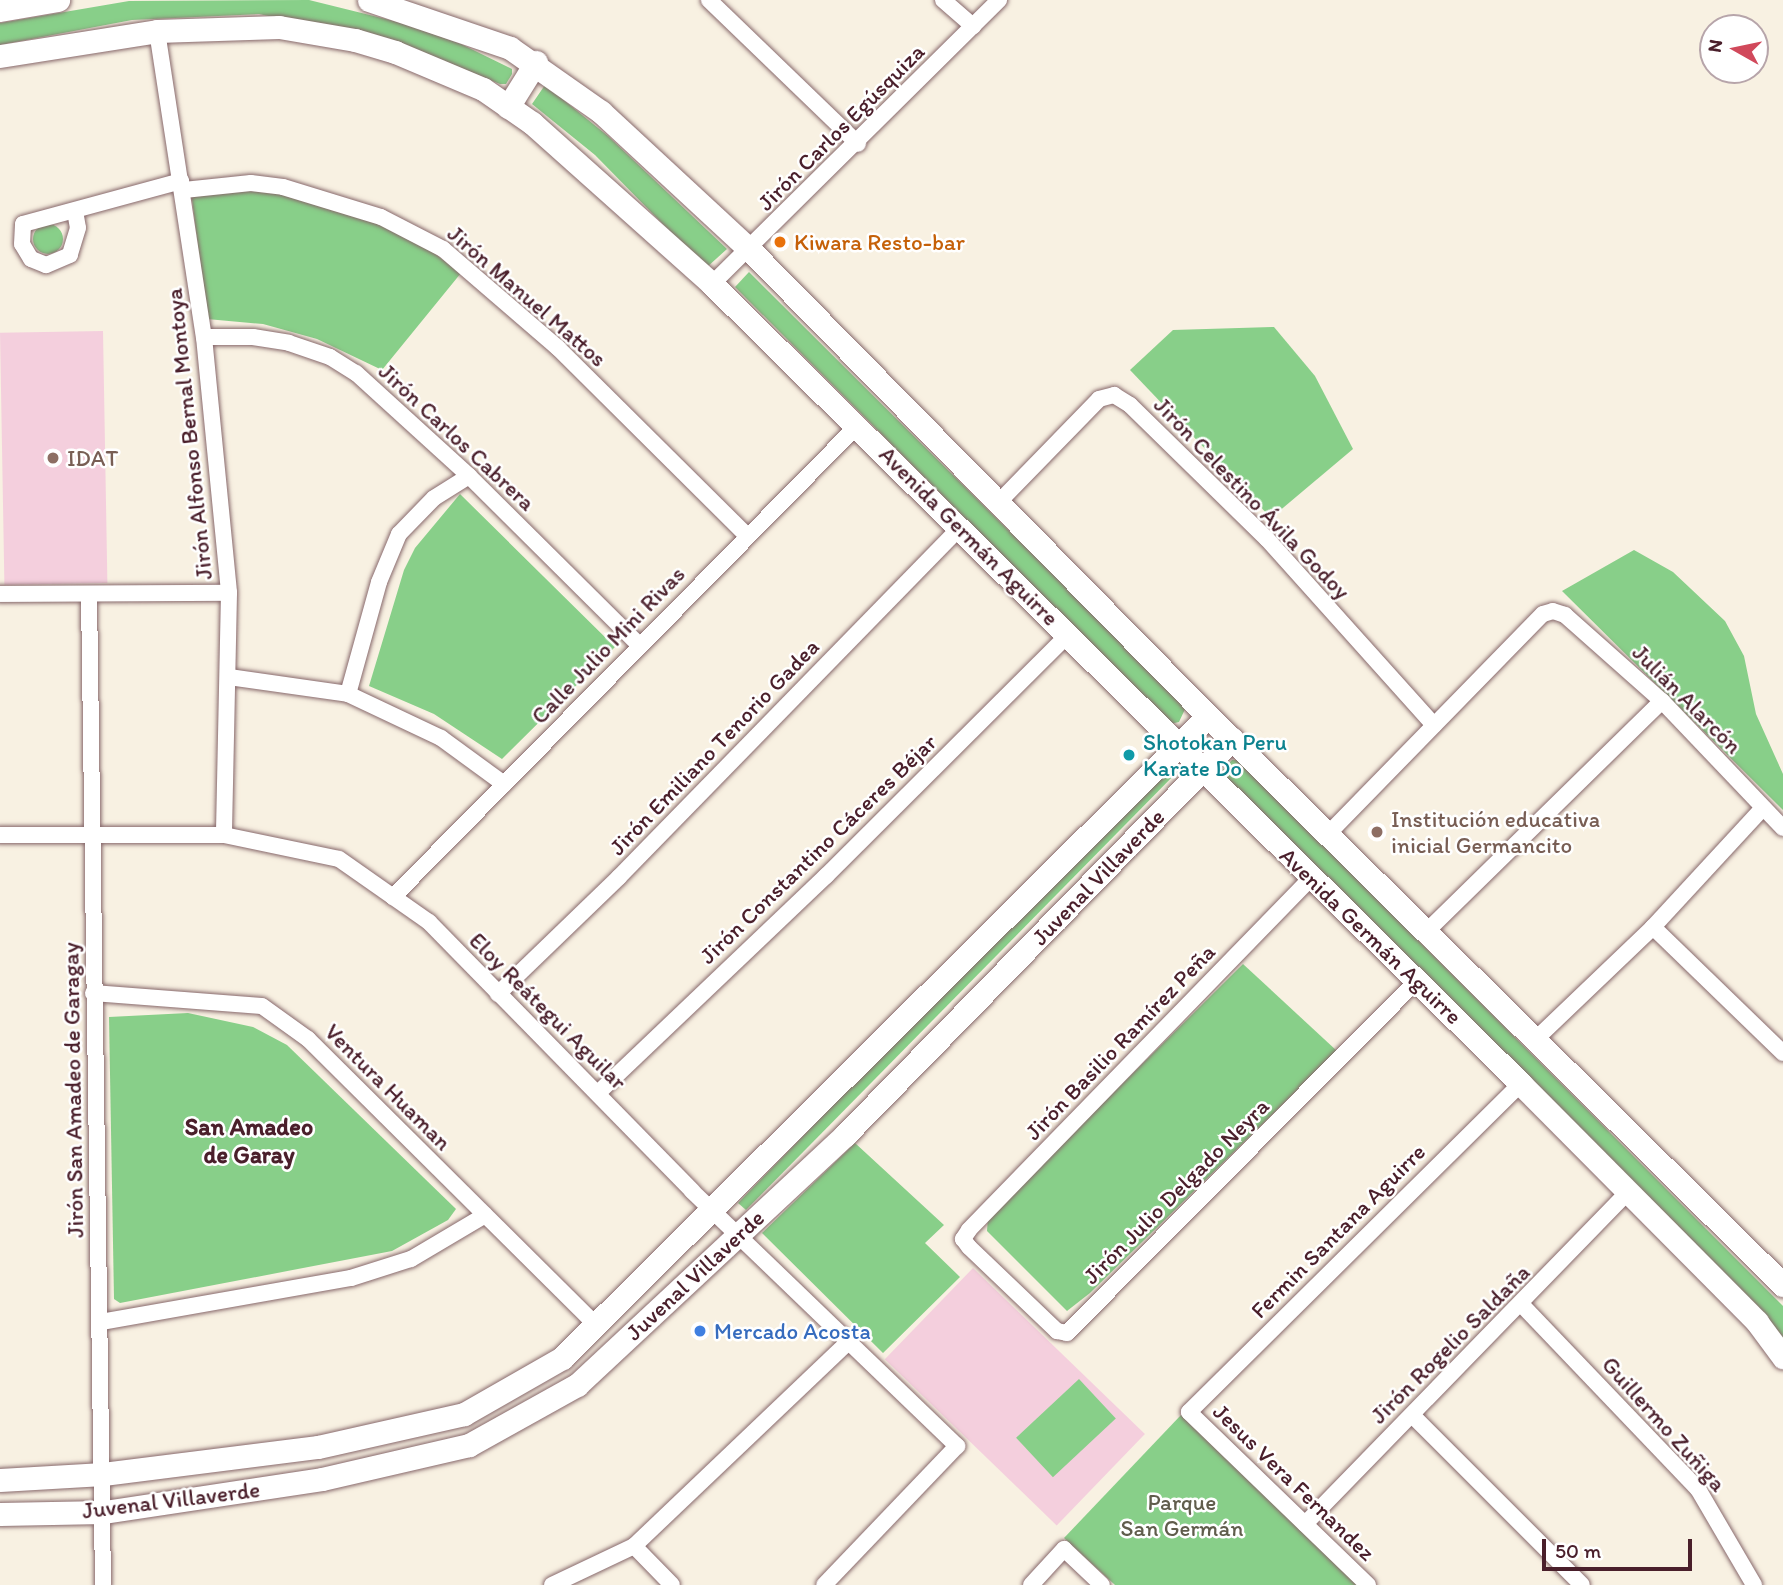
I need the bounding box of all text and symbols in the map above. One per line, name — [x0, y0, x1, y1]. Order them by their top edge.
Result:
north arrow — [1699, 14, 1769, 84]
street label: Jirón Carlos Egúsquiza — [752, 38, 930, 216]
text: N — [1702, 38, 1727, 54]
street label: Jirón Manuel Mattos — [442, 219, 612, 373]
place label: Kiwara Resto-bar — [794, 228, 965, 256]
marker: Kiwara Resto-bar — [772, 234, 788, 250]
street label: Jirón Alfonso Bernal Montoya — [160, 287, 218, 581]
street label: Jirón Carlos Cabrera — [373, 357, 541, 517]
street label: Jirón Celestino Ávila Godoy — [1148, 391, 1356, 605]
street label: Avenida Germán Aguirre — [874, 441, 1064, 631]
place label: IDAT — [67, 444, 118, 472]
marker: IDAT — [45, 450, 61, 466]
street label: Calle Julio Mini Rivas — [526, 560, 690, 730]
street label: Jirón Emiliano Tenorio Gadea — [604, 634, 824, 860]
street label: Julián Alarcón — [1627, 639, 1747, 759]
street label: Jirón Constantino Cáceres Béjar — [694, 728, 942, 970]
place label: Shotokan Peru Karate Do — [1143, 728, 1287, 782]
marker: Shotokan Peru Karate Do — [1121, 747, 1137, 763]
street label: Juvenal Villaverde — [1026, 803, 1170, 951]
place label: Institución educativa inicial Germancito — [1391, 805, 1600, 859]
marker: Institución educativa inicial Germancito — [1369, 824, 1385, 840]
street label: Avenida Germán Aguirre — [1274, 842, 1468, 1030]
street label: Eloy Reátegui Aguilar — [464, 927, 632, 1095]
street label: Jirón Basilio Ramírez Peña — [1019, 938, 1221, 1146]
street label: Jirón San Amadeo de Garagay — [57, 942, 89, 1238]
street label: Ventura Huaman — [319, 1018, 457, 1156]
street label: Jirón Julio Delgado Neyra — [1078, 1093, 1274, 1289]
district label: San Amadeo de Garay — [184, 1113, 314, 1169]
street label: Fermin Santana Aguirre — [1245, 1138, 1431, 1324]
street label: Juvenal Villaverde — [620, 1204, 770, 1346]
street label: Jirón Rogelio Saldaña — [1365, 1259, 1535, 1429]
place label: Mercado Acosta — [714, 1317, 871, 1345]
marker: Mercado Acosta — [692, 1323, 708, 1339]
street label: Guillermo Zuñiga — [1596, 1351, 1732, 1497]
street label: Jesus Vera Fernandez — [1208, 1399, 1380, 1565]
street label: Juvenal Villaverde — [80, 1475, 262, 1525]
park label: Parque San Germán — [1121, 1488, 1243, 1542]
scale bar — [1545, 1526, 1696, 1570]
text: 50 m — [1555, 1538, 1601, 1563]

